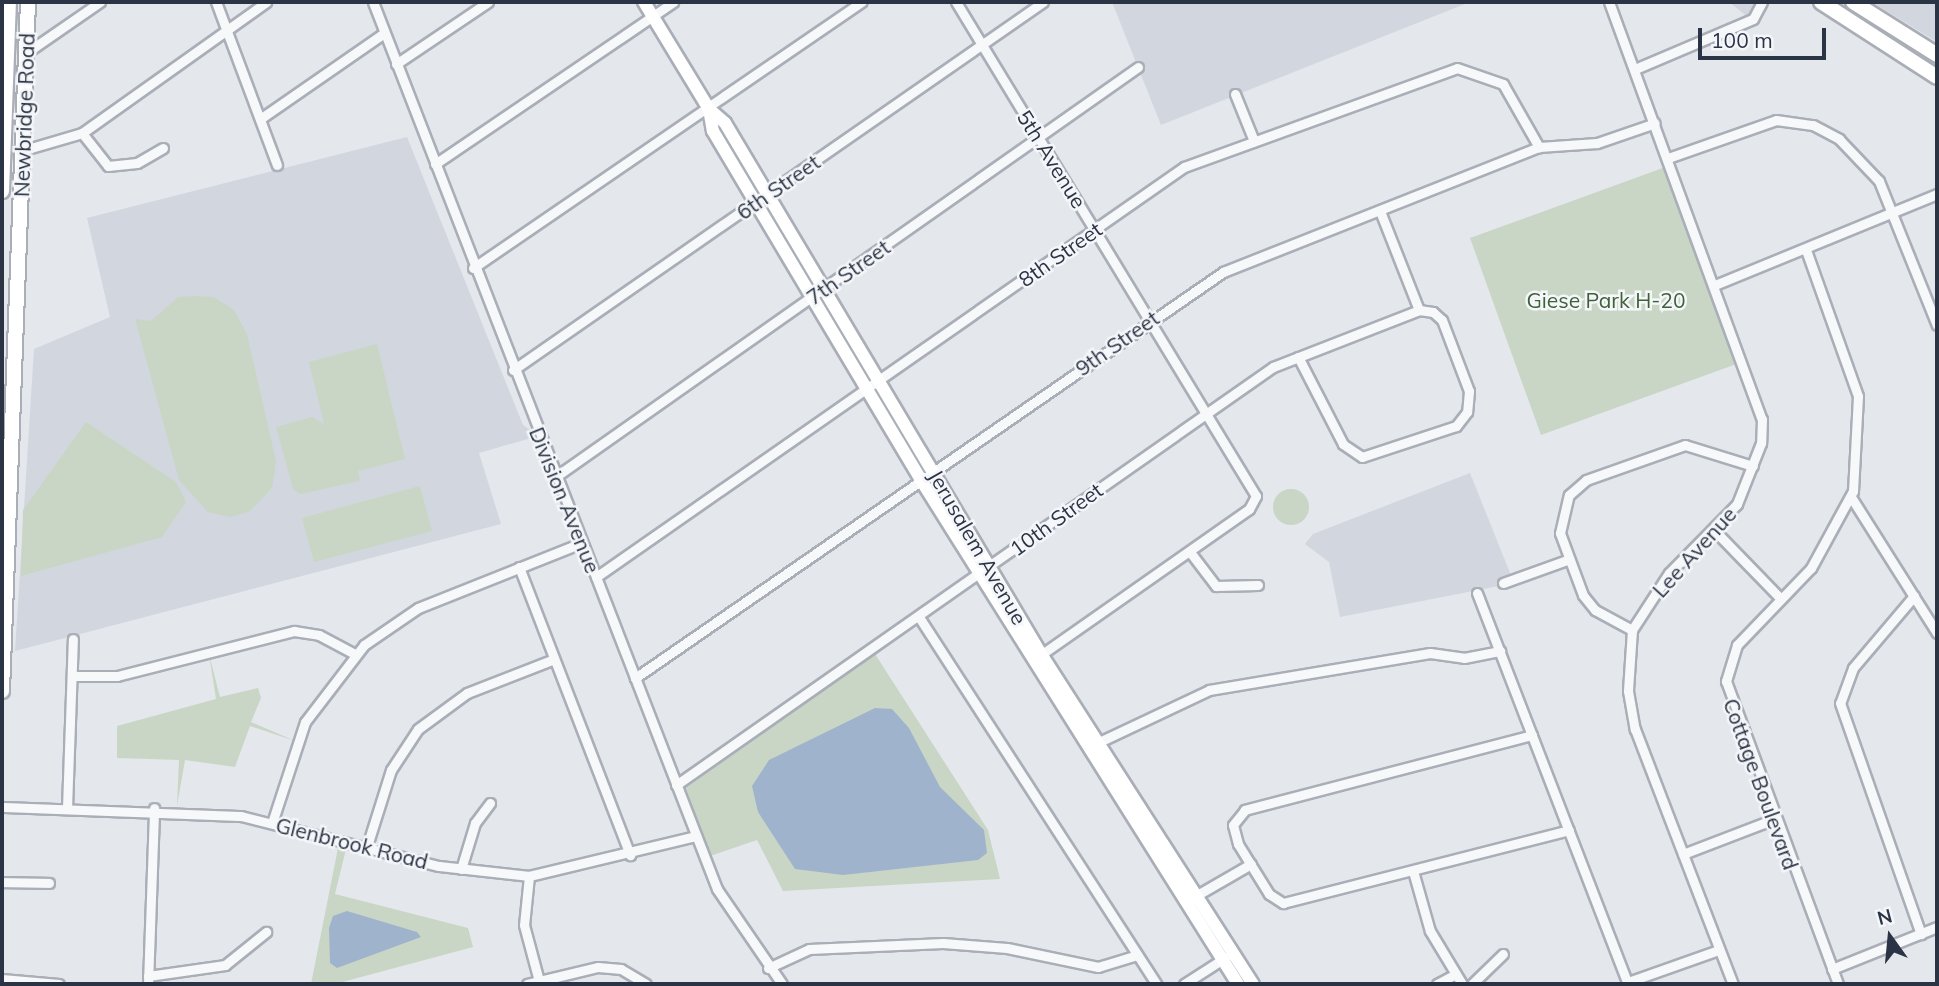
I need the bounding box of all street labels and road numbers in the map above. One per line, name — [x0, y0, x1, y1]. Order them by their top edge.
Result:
street label: Newbridge Road — [9, 33, 39, 197]
street label: 5th Avenue — [1012, 105, 1092, 213]
street label: 6th Street — [732, 149, 824, 225]
street label: 8th Street — [1014, 216, 1106, 292]
street label: 7th Street — [802, 234, 894, 310]
street label: 9th Street — [1071, 305, 1163, 381]
street label: Division Avenue — [524, 423, 606, 577]
street label: Jerusalem Avenue — [923, 465, 1033, 629]
street label: 10th Street — [1005, 477, 1107, 561]
street label: Lee Avenue — [1647, 502, 1741, 602]
street label: Cottage Boulevard — [1718, 695, 1804, 873]
street label: Glenbrook Road — [273, 812, 431, 874]

